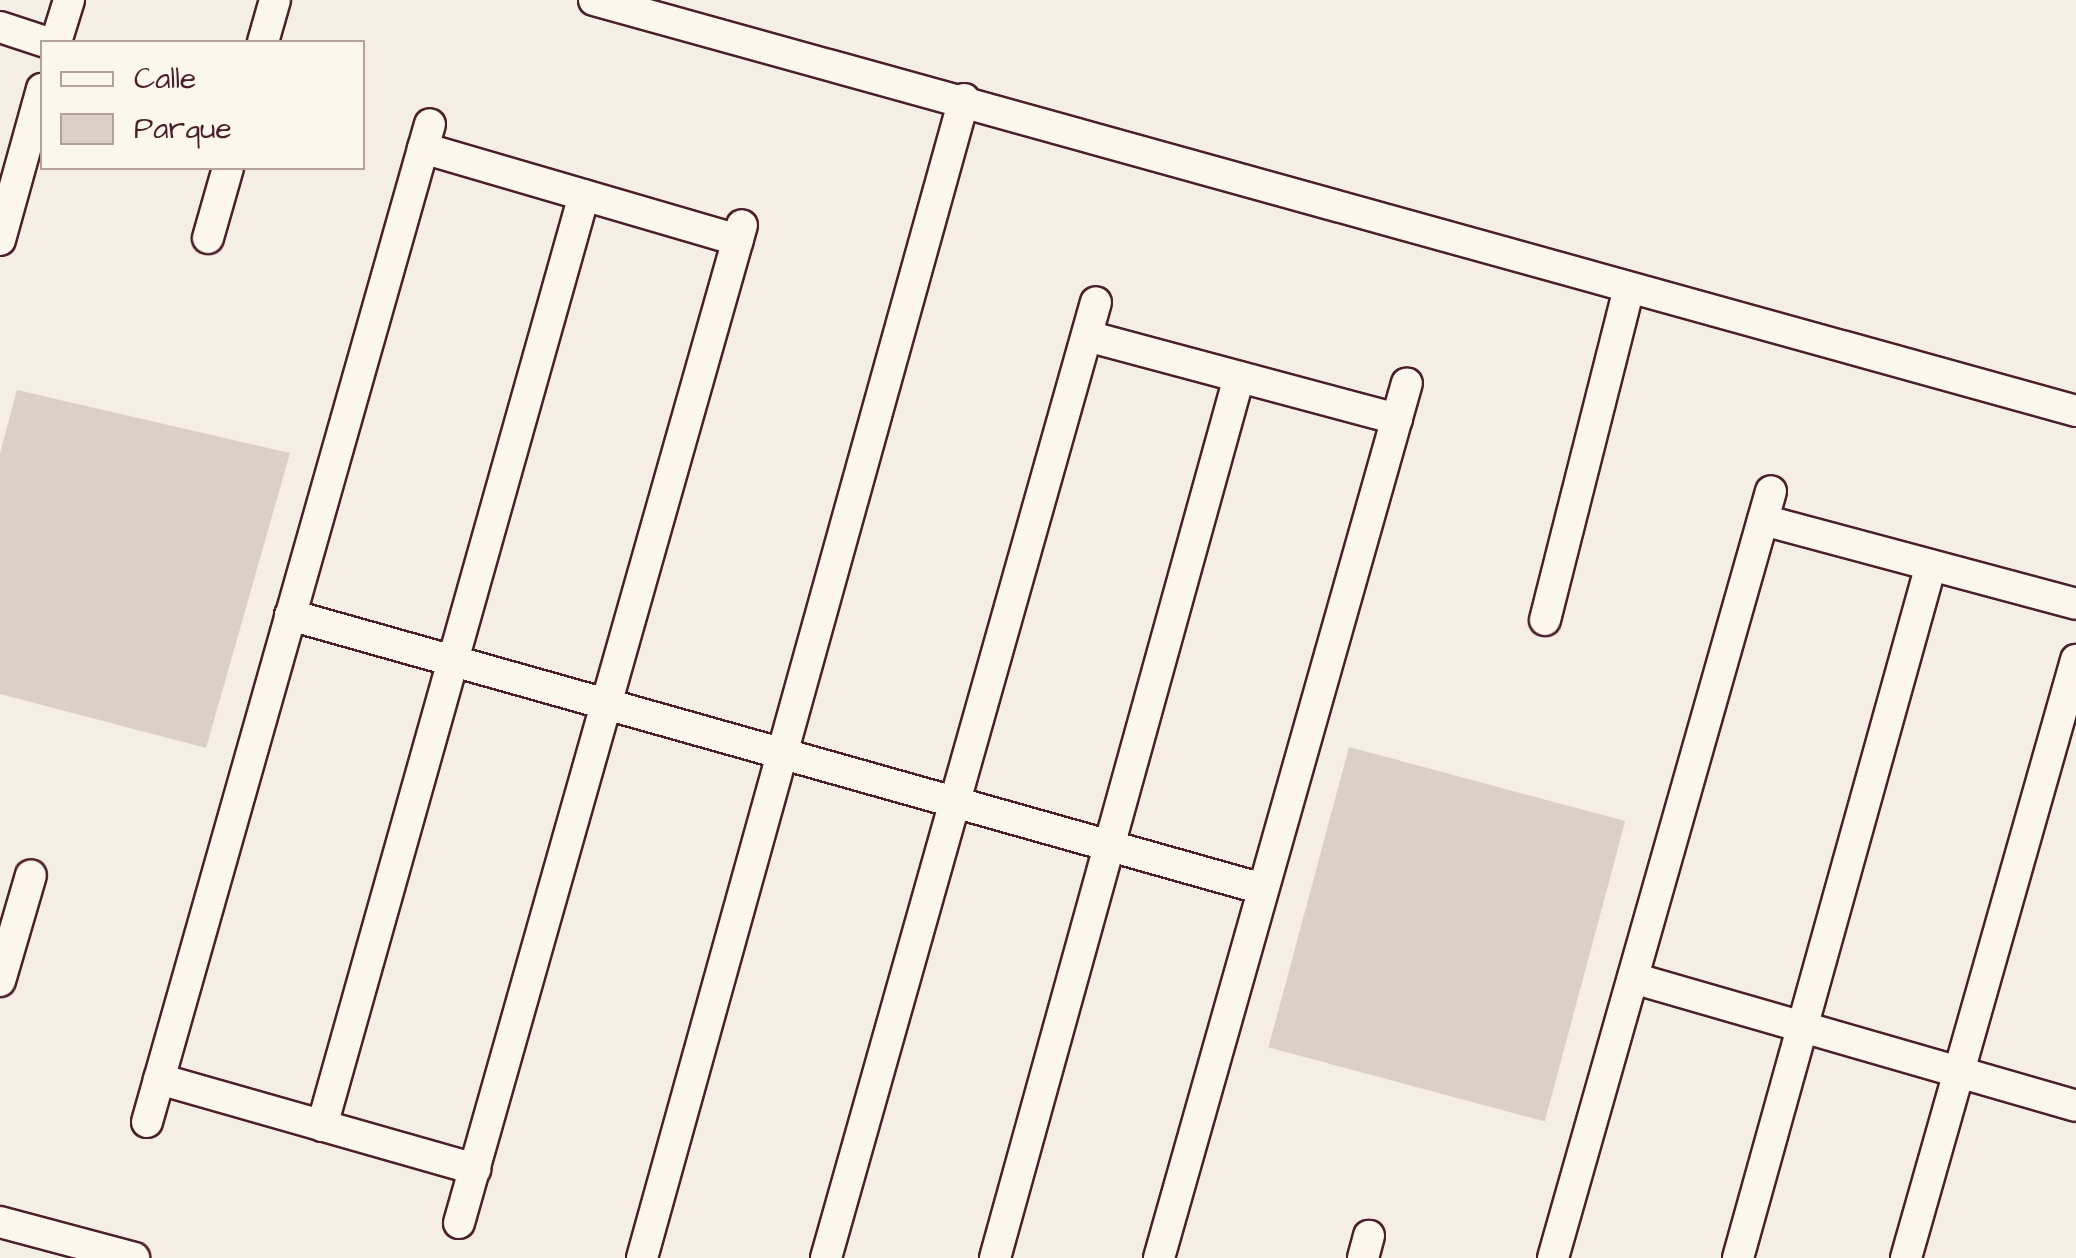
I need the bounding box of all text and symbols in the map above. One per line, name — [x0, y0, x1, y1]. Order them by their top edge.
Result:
legend — [40, 40, 365, 170]
text: Calle — [134, 58, 196, 100]
text: Parque — [134, 108, 232, 150]

